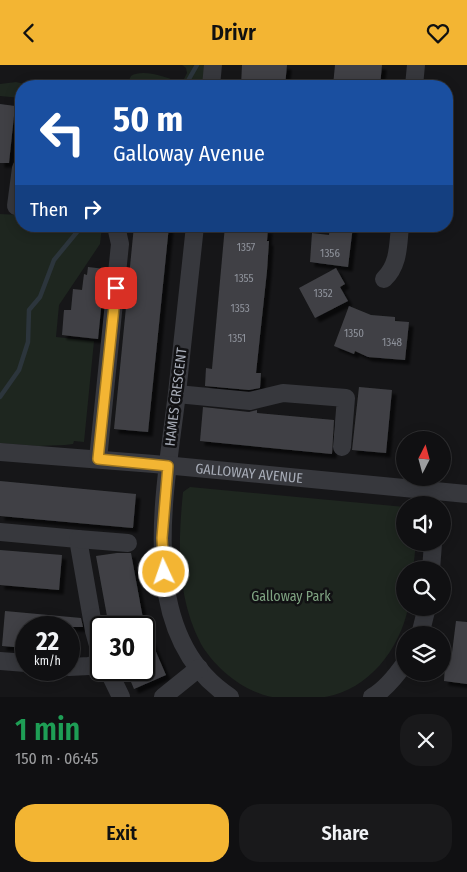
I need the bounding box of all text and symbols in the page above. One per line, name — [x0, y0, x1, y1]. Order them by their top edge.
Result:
icon: back — [15, 19, 43, 47]
text: Drivr — [211, 19, 256, 46]
icon: heart — [424, 19, 452, 47]
text: 50 m — [113, 98, 183, 140]
icon: left — [30, 100, 95, 165]
text: Galloway Avenue — [113, 140, 265, 167]
icon: right — [78, 195, 106, 223]
text: Then — [30, 198, 68, 221]
house number: 1357 — [237, 241, 256, 254]
house number: 1356 — [320, 247, 340, 260]
pin — [95, 267, 137, 309]
house number: 1355 — [234, 272, 254, 285]
icon: arrive — [102, 274, 130, 302]
house number: 1352 — [313, 287, 333, 300]
house number: 1353 — [230, 302, 250, 315]
house number: 1350 — [344, 327, 364, 340]
house number: 1351 — [228, 332, 246, 345]
house number: 1348 — [382, 336, 403, 349]
street label: HAMES CRESCENT — [162, 346, 191, 447]
north arrow — [396, 431, 451, 486]
map controls — [396, 431, 451, 681]
street label: GALLOWAY AVENUE — [195, 460, 304, 487]
button: sound — [396, 496, 451, 551]
position arrow — [137, 545, 189, 597]
button: search — [396, 561, 451, 616]
park label: Galloway Park — [251, 588, 331, 605]
speed limit sign: 30 — [90, 616, 155, 681]
button: layers — [396, 626, 451, 681]
text: 22 — [36, 627, 59, 657]
text: km/h — [34, 654, 61, 668]
text: 1 min — [15, 712, 80, 748]
button: close — [400, 714, 452, 766]
text: 150 m · 06:45 — [15, 749, 98, 768]
button: Exit — [15, 804, 229, 862]
button: Share — [239, 804, 452, 862]

